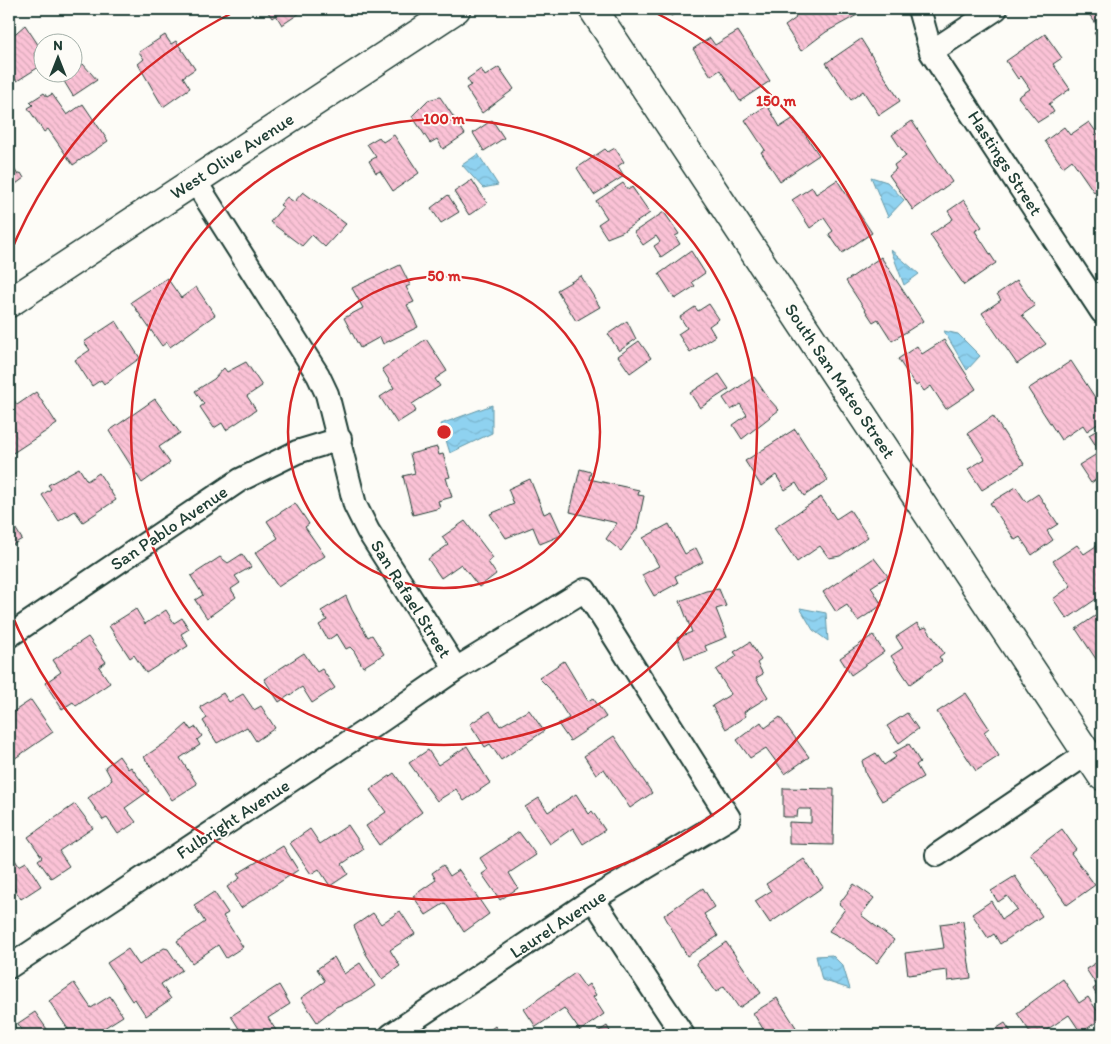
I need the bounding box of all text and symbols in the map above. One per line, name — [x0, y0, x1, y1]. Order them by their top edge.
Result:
north arrow — [32, 32, 82, 82]
text: N — [53, 37, 63, 54]
text: 150 m — [756, 92, 796, 110]
street label: Hastings Street — [963, 106, 1047, 220]
street label: West Olive Avenue — [166, 108, 298, 204]
text: 100 m — [423, 110, 465, 128]
text: 50 m — [427, 267, 461, 285]
street label: South San Mateo Street — [780, 299, 900, 463]
centre of rings — [435, 423, 453, 441]
street label: San Pablo Avenue — [106, 481, 232, 575]
street label: San Rafael Street — [366, 536, 456, 662]
street label: Fulbright Avenue — [172, 774, 294, 864]
street label: Laurel Avenue — [506, 885, 610, 963]

